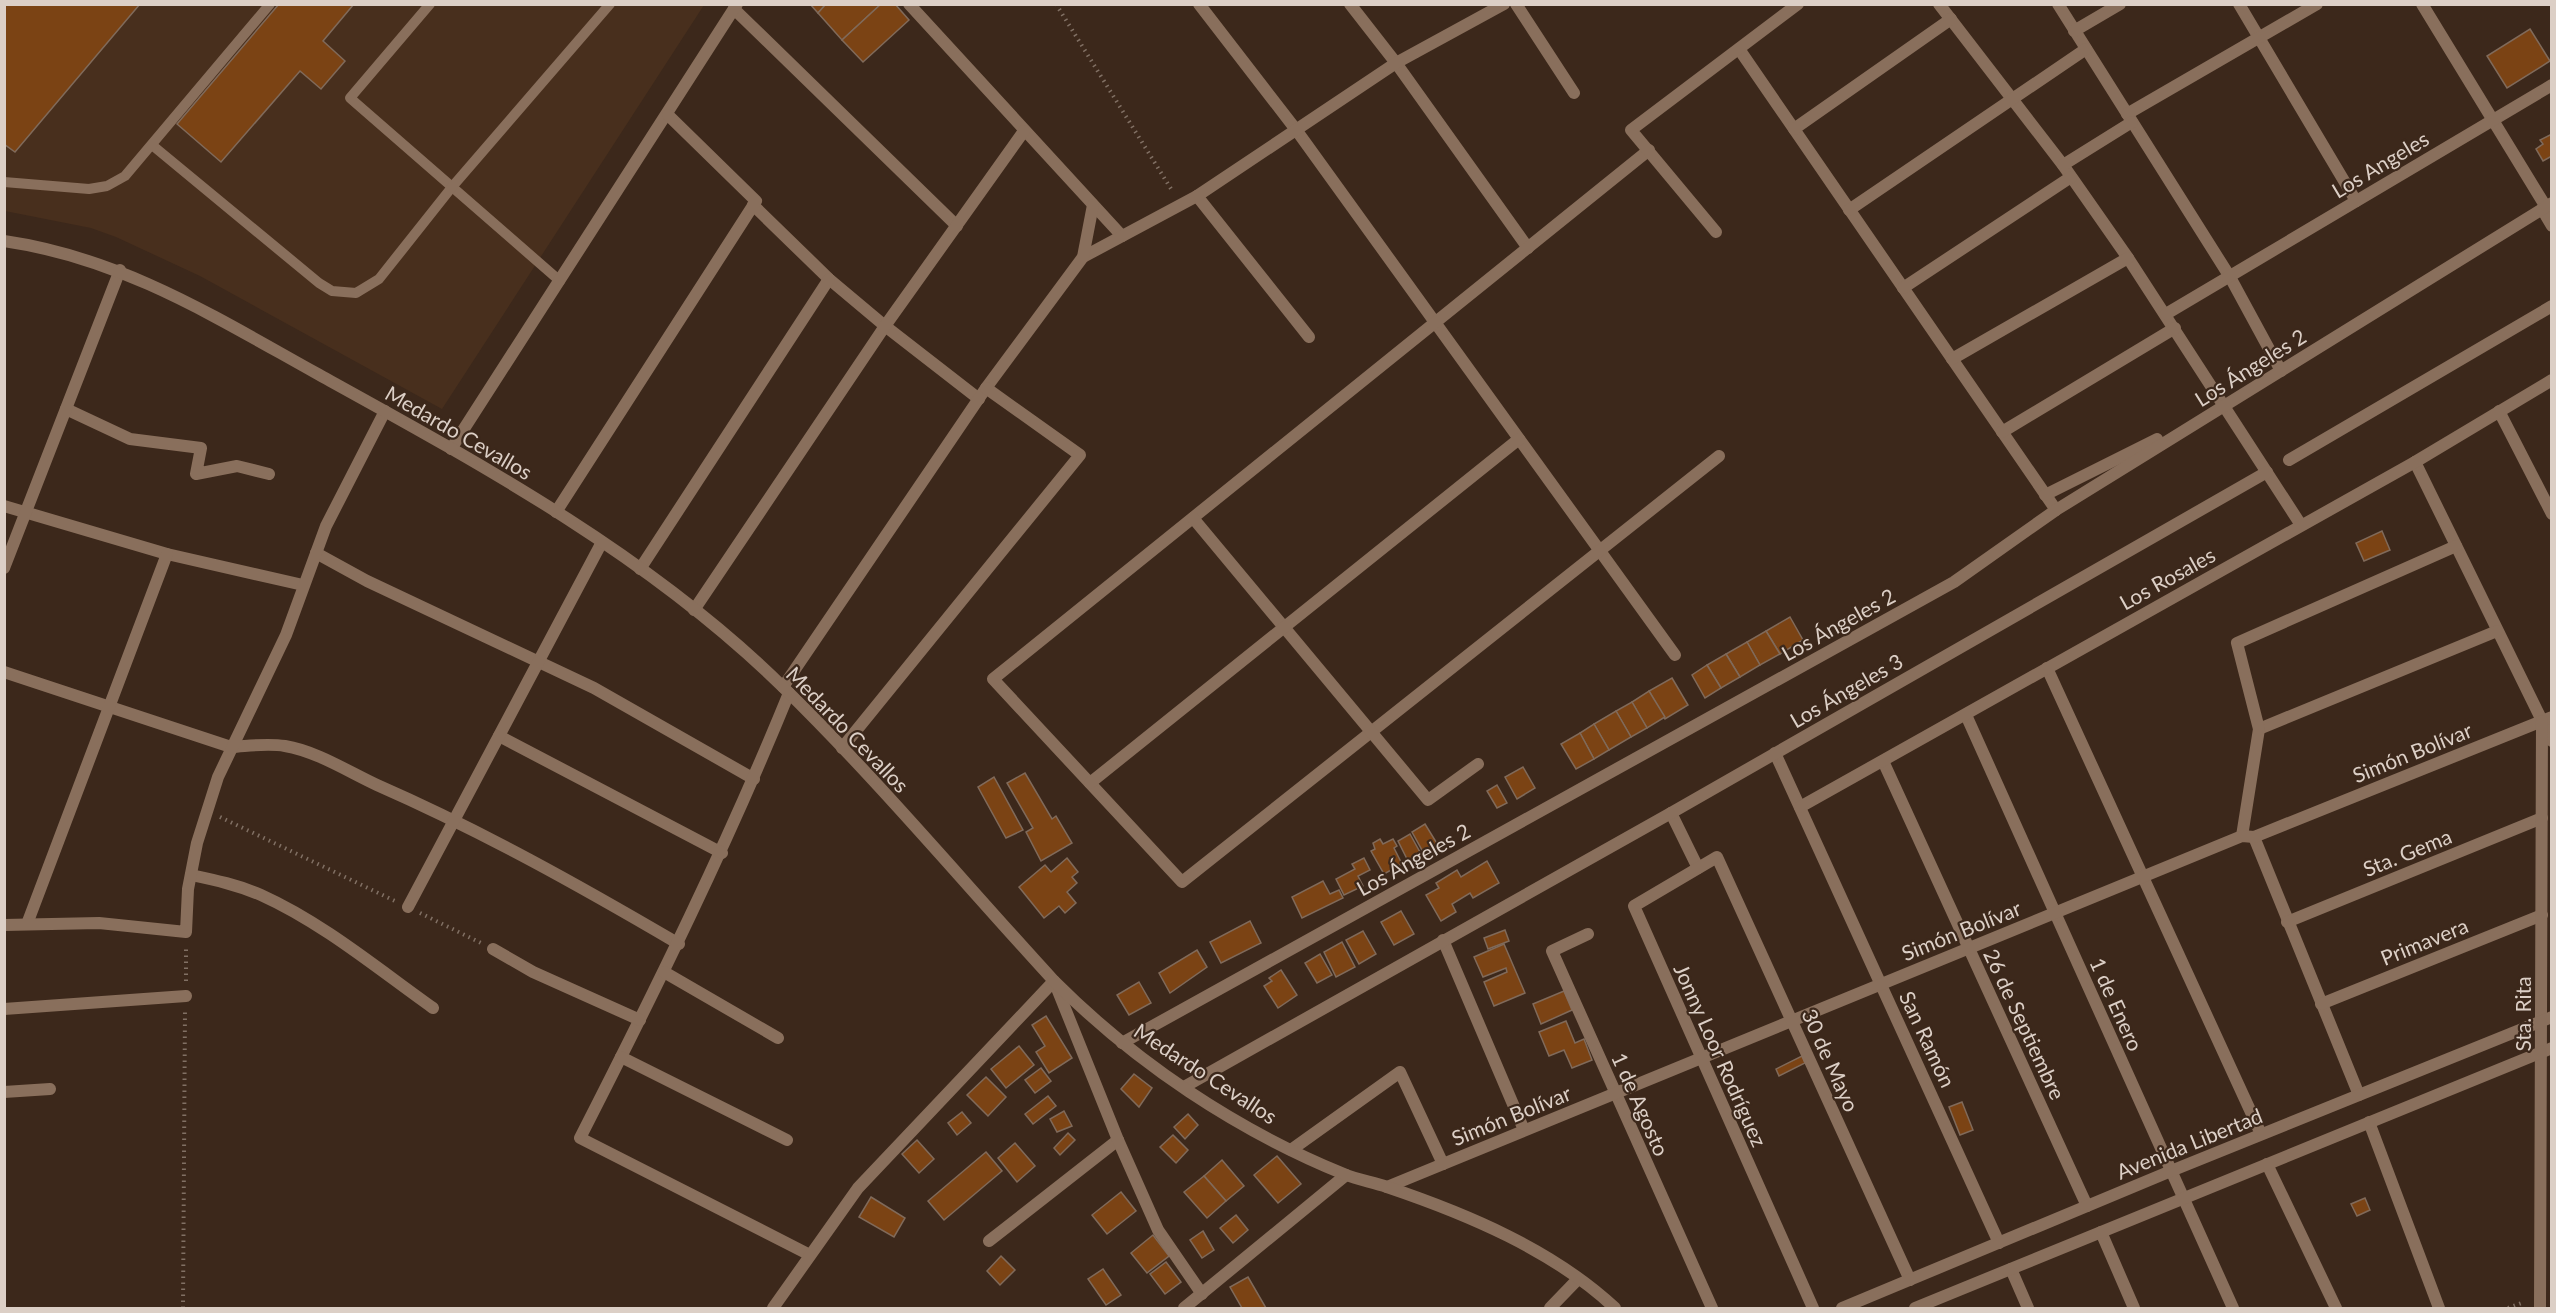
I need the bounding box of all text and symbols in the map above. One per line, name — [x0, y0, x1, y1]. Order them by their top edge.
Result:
street label: Los Angeles — [2327, 125, 2433, 203]
street label: Los Ángeles 2 — [2190, 323, 2310, 411]
street label: Medardo Cevallos — [381, 380, 537, 484]
street label: Los Rosales — [2115, 542, 2219, 614]
street label: Los Ángeles 2 — [1777, 582, 1899, 666]
street label: Los Ángeles 3 — [1785, 648, 1907, 732]
street label: Medardo Cevallos — [782, 661, 914, 797]
street label: Simón Bolívar — [2349, 717, 2476, 787]
street label: Los Ángeles 2 — [1352, 817, 1474, 901]
street label: Sta. Gema — [2359, 823, 2455, 881]
street label: Simón Bolívar — [1898, 895, 2025, 965]
street label: Primavera — [2377, 912, 2471, 970]
street label: 26 de Septiembre — [1979, 945, 2071, 1103]
street label: 1 de Enero — [2085, 953, 2149, 1055]
street label: Jonny Loor Rodríguez — [1669, 960, 1773, 1150]
street label: Sta. Rita — [2510, 976, 2535, 1052]
street label: San Ramón — [1895, 987, 1961, 1091]
street label: 30 de Mayo — [1797, 1005, 1865, 1115]
street label: Medardo Cevallos — [1130, 1017, 1282, 1129]
street label: 1 de Agosto — [1607, 1048, 1675, 1160]
street label: Simón Bolívar — [1448, 1080, 1575, 1150]
street label: Avenida Libertad — [2112, 1102, 2266, 1184]

